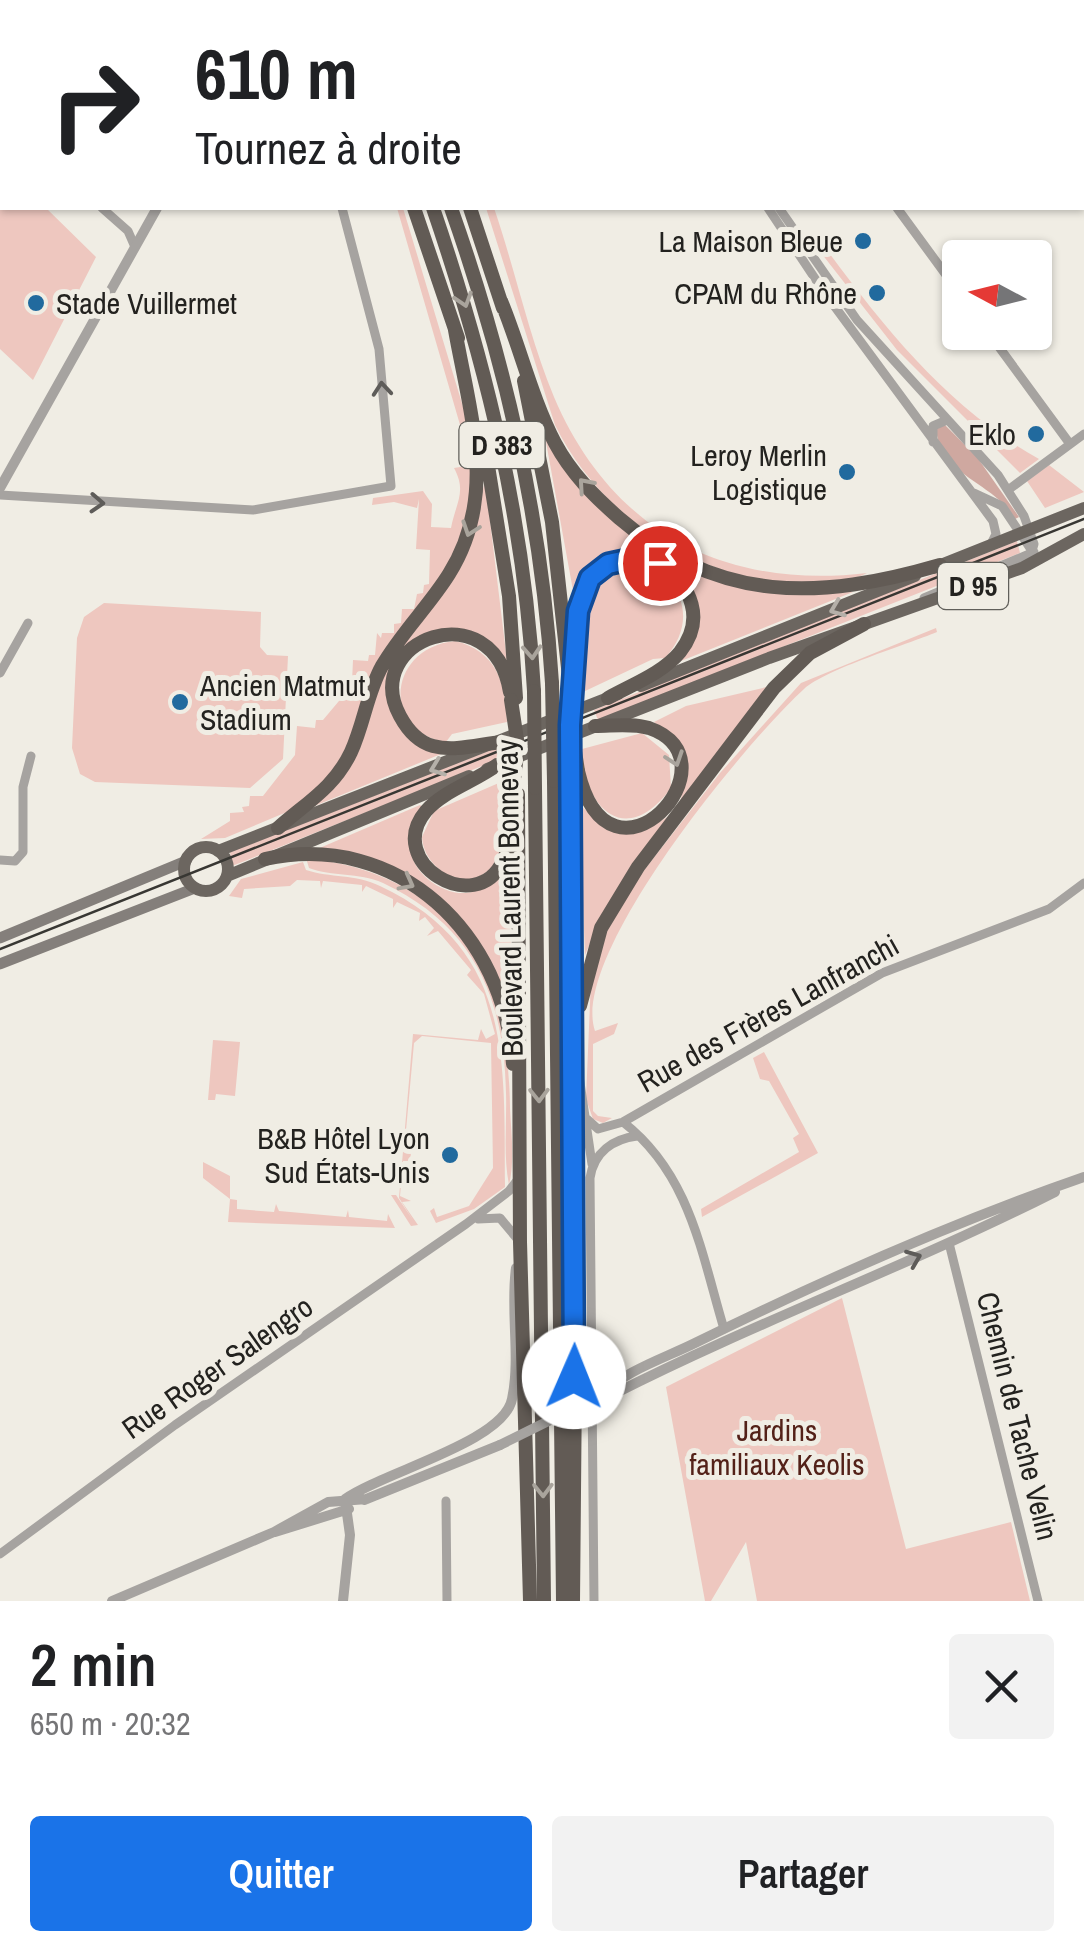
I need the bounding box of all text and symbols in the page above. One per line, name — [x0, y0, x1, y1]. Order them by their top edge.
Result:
text: 610 m — [195, 27, 358, 121]
icon: right — [30, 40, 160, 170]
text: Tournez à droite — [195, 117, 462, 178]
place label: La Maison Bleue — [658, 221, 843, 261]
marker: La Maison Bleue — [852, 230, 874, 252]
north arrow — [942, 240, 1052, 350]
map controls — [942, 240, 1052, 350]
place label: CPAM du Rhône — [674, 273, 857, 313]
marker: CPAM du Rhône — [866, 282, 888, 304]
place label: Stade Vuillermet — [56, 283, 237, 323]
one-way arrow — [452, 291, 472, 308]
marker: Stade Vuillermet — [25, 292, 47, 314]
one-way arrow — [371, 381, 393, 397]
place label: Eklo — [968, 414, 1016, 454]
road number: D 383 — [460, 422, 544, 468]
marker: Eklo — [1025, 423, 1047, 445]
place label: Leroy Merlin Logistique — [690, 435, 827, 509]
marker: Leroy Merlin Logistique — [836, 461, 858, 483]
one-way arrow — [579, 478, 597, 497]
one-way arrow — [89, 492, 105, 513]
one-way arrow — [461, 520, 481, 537]
pin — [618, 521, 703, 606]
icon: arrive — [633, 536, 688, 591]
road number: D 95 — [938, 563, 1008, 609]
one-way arrow — [829, 598, 847, 618]
one-way arrow — [520, 645, 542, 661]
place label: Ancien Matmut Stadium — [199, 665, 366, 739]
marker: Ancien Matmut Stadium — [169, 691, 191, 713]
street label: Boulevard Laurent Bonnevay — [486, 738, 532, 1057]
one-way arrow — [664, 750, 684, 767]
one-way arrow — [430, 756, 447, 776]
one-way arrow — [397, 871, 415, 890]
street label: Rue des Frères Lanfranchi — [630, 925, 906, 1101]
one-way arrow — [528, 1088, 550, 1104]
place label: B&B Hôtel Lyon Sud États-Unis — [257, 1118, 430, 1192]
marker: B&B Hôtel Lyon Sud États-Unis — [439, 1144, 461, 1166]
one-way arrow — [904, 1250, 922, 1270]
street label: Rue Roger Salengro — [114, 1286, 320, 1448]
street label: Chemin de Tache Velin — [968, 1288, 1068, 1544]
position arrow — [522, 1325, 626, 1429]
park label: Jardins familiaux Keolis — [689, 1410, 865, 1484]
one-way arrow — [532, 1484, 554, 1499]
text: 2 min — [30, 1624, 157, 1705]
button: close — [949, 1634, 1054, 1739]
text: 650 m · 20:32 — [30, 1702, 190, 1745]
button: Quitter — [30, 1816, 532, 1931]
button: Partager — [552, 1816, 1054, 1931]

